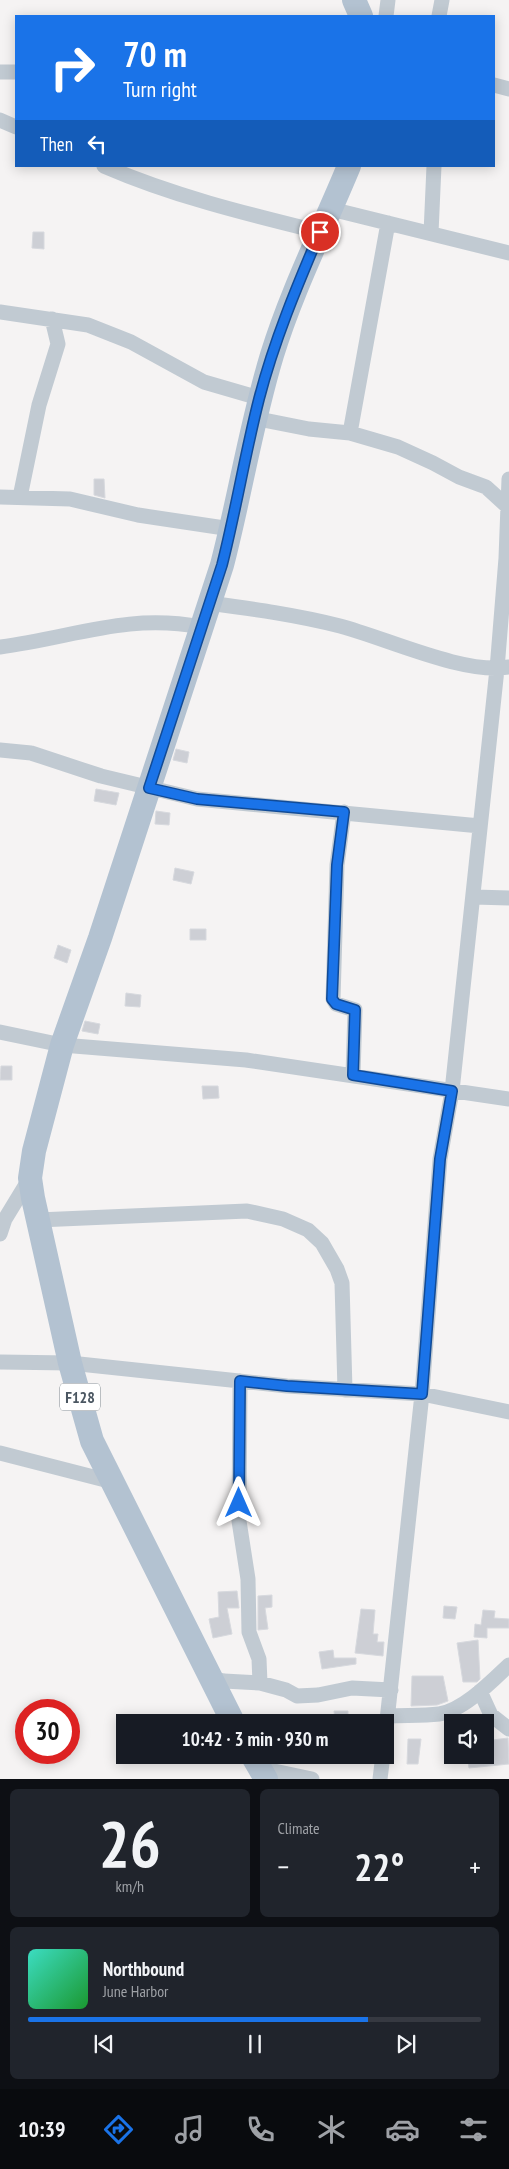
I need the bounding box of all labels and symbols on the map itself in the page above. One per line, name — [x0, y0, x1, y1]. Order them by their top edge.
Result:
pin — [299, 211, 341, 253]
road number: F128 — [60, 1384, 100, 1410]
position arrow — [212, 1476, 264, 1528]
speed limit sign: 30 — [15, 1699, 80, 1764]

